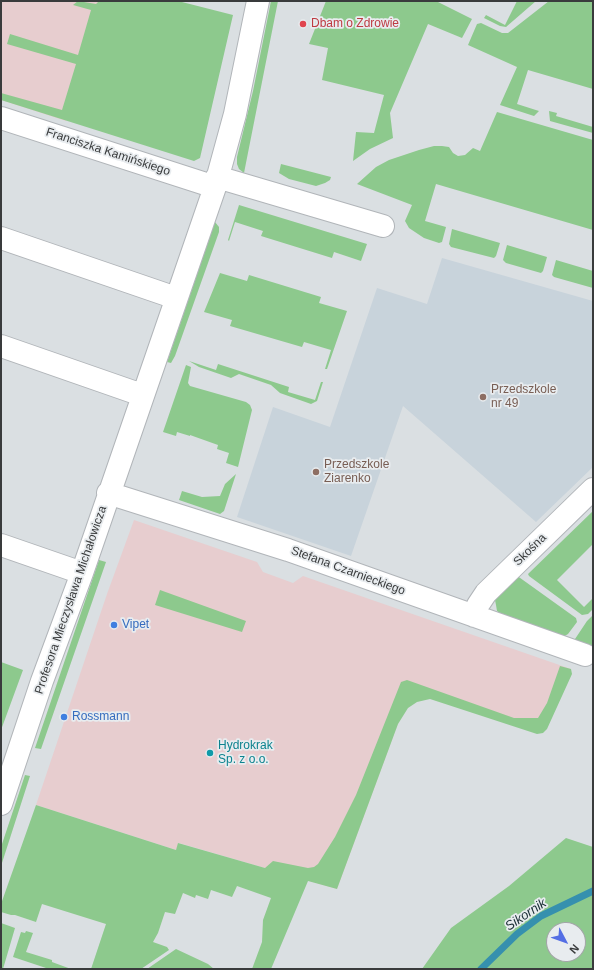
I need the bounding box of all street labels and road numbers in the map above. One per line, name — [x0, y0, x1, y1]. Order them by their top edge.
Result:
street label: Franciszka Kamińskiego — [44, 125, 172, 179]
street label: Profesora Mieczysława Michałowicza — [32, 504, 110, 696]
street label: Skośna — [511, 531, 549, 569]
street label: Stefana Czarnieckiego — [289, 544, 407, 598]

